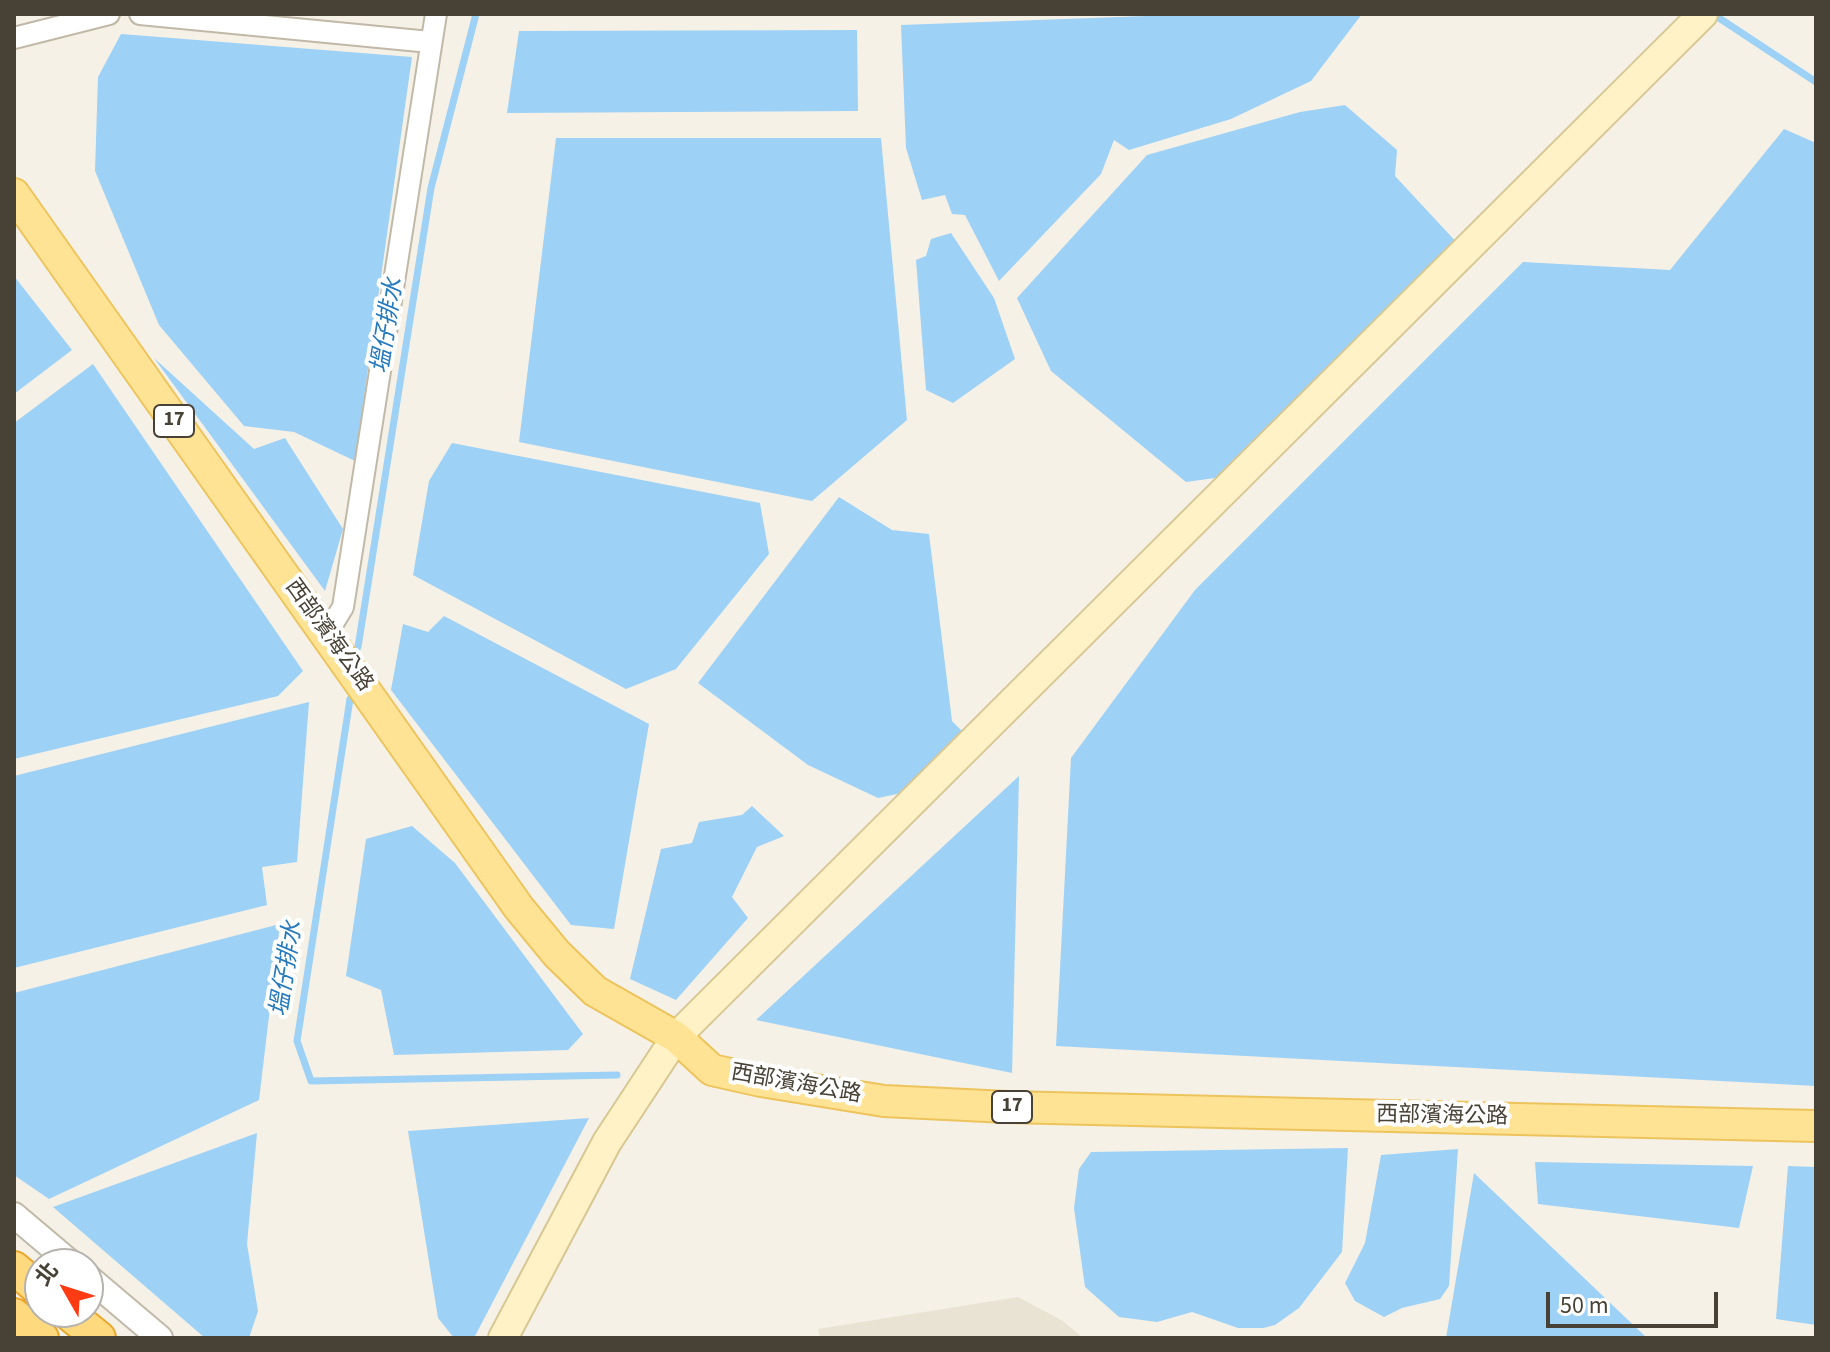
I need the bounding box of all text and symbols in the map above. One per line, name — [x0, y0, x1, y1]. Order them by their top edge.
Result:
water label: 塭仔排水 — [367, 276, 411, 376]
road number: 17 — [154, 405, 194, 437]
street label: 西部濱海公路 — [279, 575, 377, 697]
water label: 塭仔排水 — [266, 919, 310, 1019]
street label: 西部濱海公路 — [729, 1061, 863, 1109]
road number: 17 — [992, 1091, 1032, 1123]
street label: 西部濱海公路 — [1376, 1103, 1508, 1131]
north arrow — [24, 1248, 104, 1328]
text: 北 — [28, 1256, 66, 1293]
scale bar — [1550, 1276, 1722, 1326]
text: 50 m — [1560, 1288, 1609, 1323]

